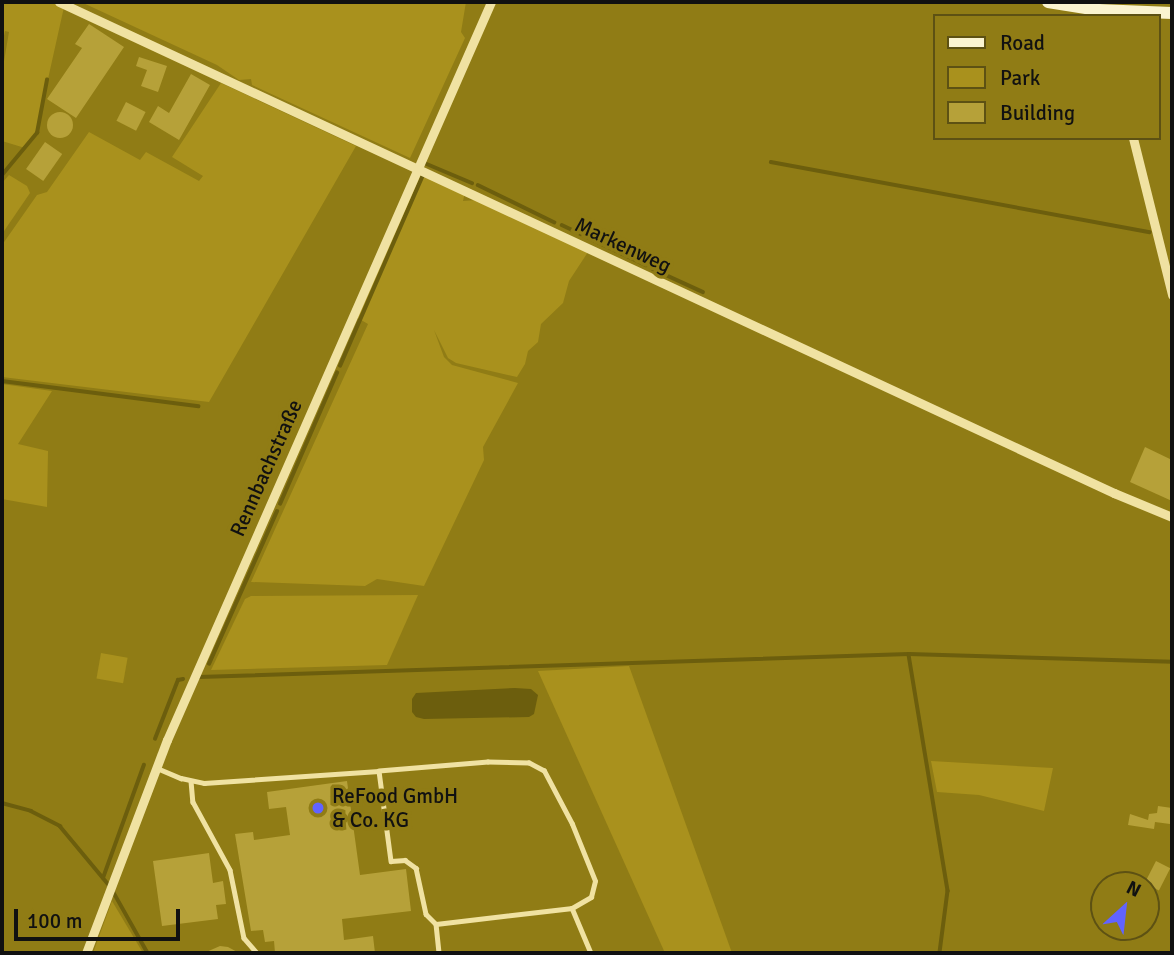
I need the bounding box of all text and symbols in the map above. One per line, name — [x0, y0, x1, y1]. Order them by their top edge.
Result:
legend — [932, 14, 1160, 140]
text: Road — [1000, 30, 1045, 56]
text: Park — [1000, 65, 1040, 91]
text: Building — [1000, 100, 1075, 126]
street label: Markenweg — [571, 212, 675, 278]
street label: Rennbachstraße — [225, 396, 307, 540]
place label: ReFood GmbH & Co. KG — [332, 783, 458, 833]
marker: ReFood GmbH & Co. KG — [310, 800, 326, 816]
north arrow — [1090, 871, 1160, 941]
text: N — [1122, 875, 1145, 903]
scale bar — [18, 895, 184, 939]
text: 100 m — [27, 908, 82, 934]

